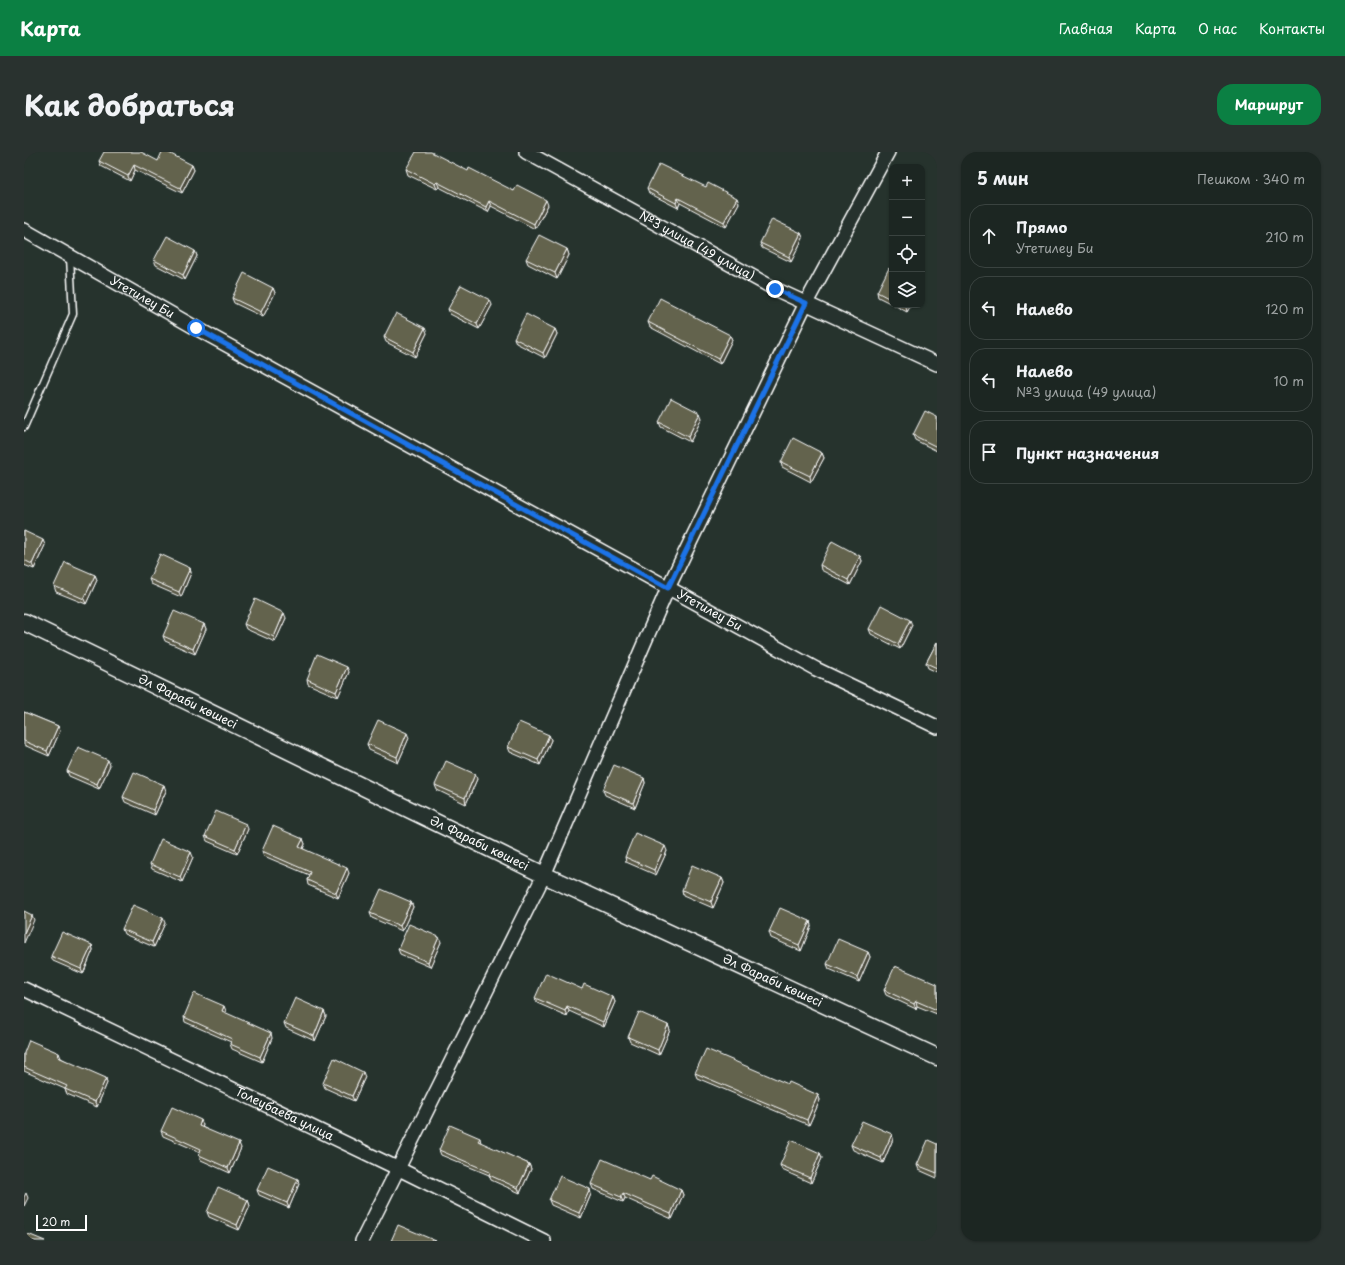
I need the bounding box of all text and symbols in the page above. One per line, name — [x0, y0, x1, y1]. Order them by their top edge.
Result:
text: Карта — [20, 14, 81, 42]
text: Главная — [1059, 18, 1113, 39]
text: Карта — [1135, 18, 1176, 39]
text: О нас — [1198, 18, 1237, 39]
text: Контакты — [1259, 18, 1325, 39]
text: Как добраться — [24, 83, 235, 126]
button: Маршрут — [1217, 84, 1321, 125]
map controls — [889, 164, 925, 308]
button: + — [889, 164, 925, 200]
text: 5 мин — [977, 165, 1029, 191]
text: Пешком · 340 m — [1197, 169, 1305, 188]
button: − — [889, 200, 925, 236]
street label: №3 улица (49 улица) — [636, 206, 758, 284]
text: Прямо — [1016, 215, 1067, 238]
icon: ahead — [978, 225, 1000, 247]
text: 210 m — [1265, 227, 1304, 246]
button: locate — [889, 236, 925, 272]
text: Утетилеу Би — [1016, 238, 1093, 257]
street label: Утетилеу Би — [107, 271, 178, 322]
button: layers — [889, 272, 925, 308]
route end — [766, 280, 784, 298]
icon: left — [978, 297, 1000, 319]
text: Налево — [1016, 297, 1073, 320]
text: 120 m — [1265, 299, 1304, 318]
route start — [187, 319, 205, 337]
text: Налево — [1016, 359, 1073, 382]
icon: left — [978, 369, 1000, 391]
text: 10 m — [1274, 371, 1304, 390]
text: №3 улица (49 улица) — [1016, 382, 1156, 401]
icon: arrive — [978, 441, 1000, 463]
text: Пункт назначения — [1016, 441, 1159, 464]
street label: Утетилеу Би — [674, 584, 746, 635]
street label: Әл Фараби көшесі — [135, 669, 241, 733]
street label: Әл Фараби көшесі — [427, 811, 532, 874]
street label: Әл Фараби көшесі — [720, 949, 826, 1011]
street label: Толеубаева улица — [233, 1082, 338, 1145]
scale bar — [36, 1213, 87, 1232]
text: 20 m — [42, 1213, 70, 1230]

